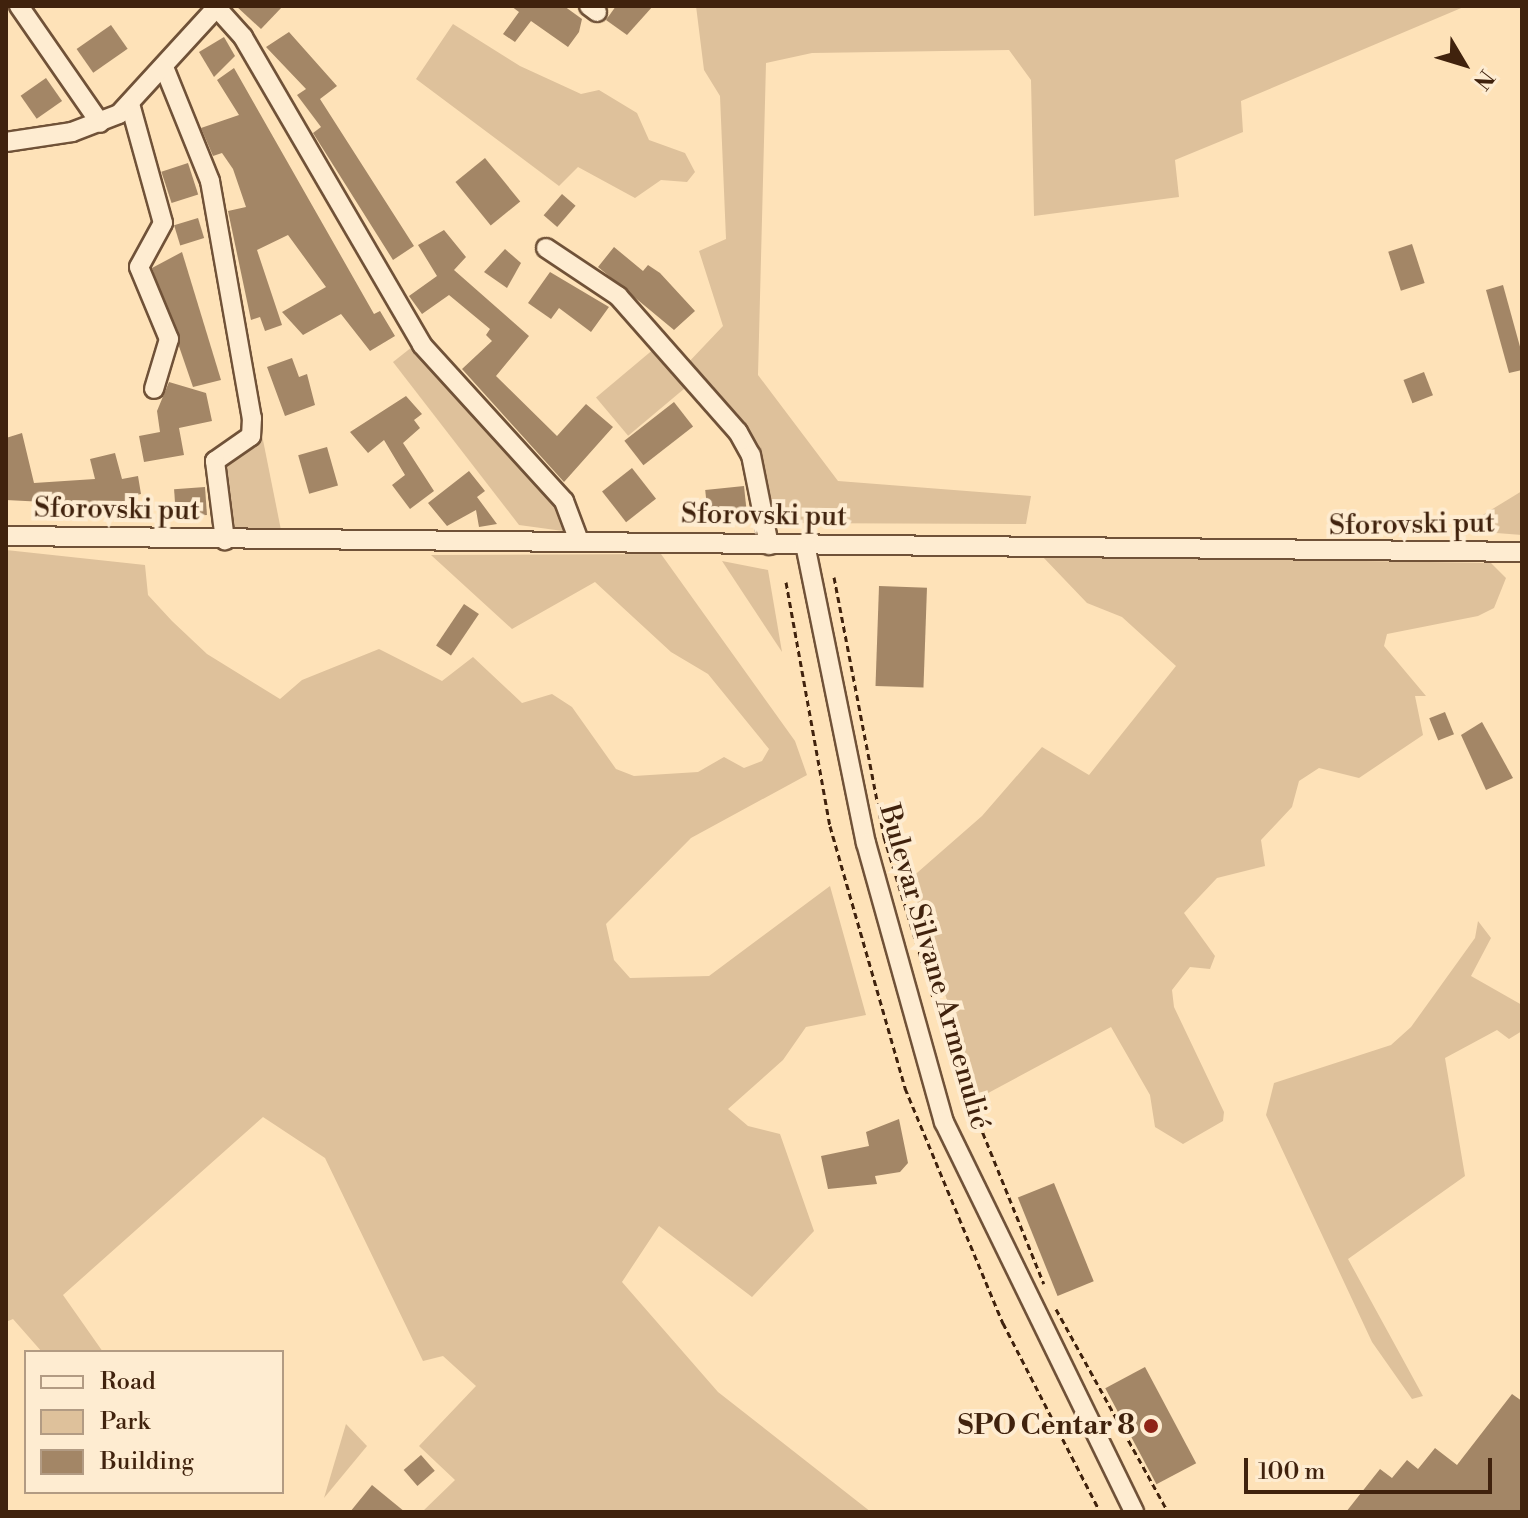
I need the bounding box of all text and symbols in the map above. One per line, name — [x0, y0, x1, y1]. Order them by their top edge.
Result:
north arrow — [1424, 24, 1504, 104]
text: N — [1467, 64, 1499, 94]
street label: Sforovski put — [34, 492, 200, 528]
street label: Sforovski put — [681, 498, 847, 534]
street label: Sforovski put — [1329, 507, 1495, 543]
street label: Bulevar Silvane Armenulić — [871, 800, 997, 1134]
legend — [24, 1350, 284, 1494]
text: Road — [100, 1367, 156, 1397]
text: Park — [100, 1407, 150, 1437]
place label: SPO Centar 8 — [957, 1409, 1135, 1443]
marker: SPO Centar 8 — [1142, 1417, 1160, 1435]
scale bar — [1248, 1442, 1496, 1492]
text: Building — [100, 1447, 194, 1477]
text: 100 m — [1258, 1457, 1325, 1487]

